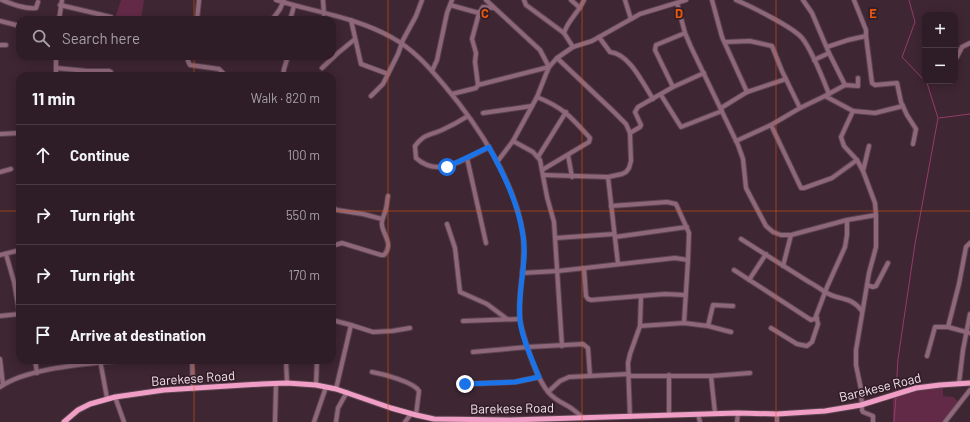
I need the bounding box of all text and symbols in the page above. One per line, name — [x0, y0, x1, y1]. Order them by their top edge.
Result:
text: C — [481, 5, 489, 21]
text: D — [675, 5, 683, 21]
text: E — [869, 5, 877, 21]
map controls — [922, 12, 958, 84]
button: + — [922, 12, 958, 48]
search box — [16, 16, 336, 60]
icon: search — [30, 27, 52, 49]
text: Search here — [62, 29, 140, 47]
button: − — [922, 48, 958, 84]
text: 11 min — [32, 88, 75, 108]
text: Walk · 820 m — [251, 90, 320, 106]
icon: ahead — [32, 144, 54, 166]
text: Continue — [70, 146, 130, 164]
text: 100 m — [287, 147, 320, 163]
route start — [438, 158, 456, 176]
icon: right — [32, 204, 54, 226]
text: Turn right — [70, 206, 135, 224]
text: 550 m — [286, 207, 320, 223]
icon: right — [32, 264, 54, 286]
text: Turn right — [70, 266, 135, 284]
text: 170 m — [289, 267, 320, 283]
icon: arrive — [32, 324, 54, 346]
text: Arrive at destination — [70, 326, 206, 344]
street label: Barekese Road — [151, 367, 235, 389]
street label: Barekese Road — [837, 369, 923, 405]
route end — [456, 375, 474, 393]
street label: Barekese Road — [470, 399, 554, 417]

